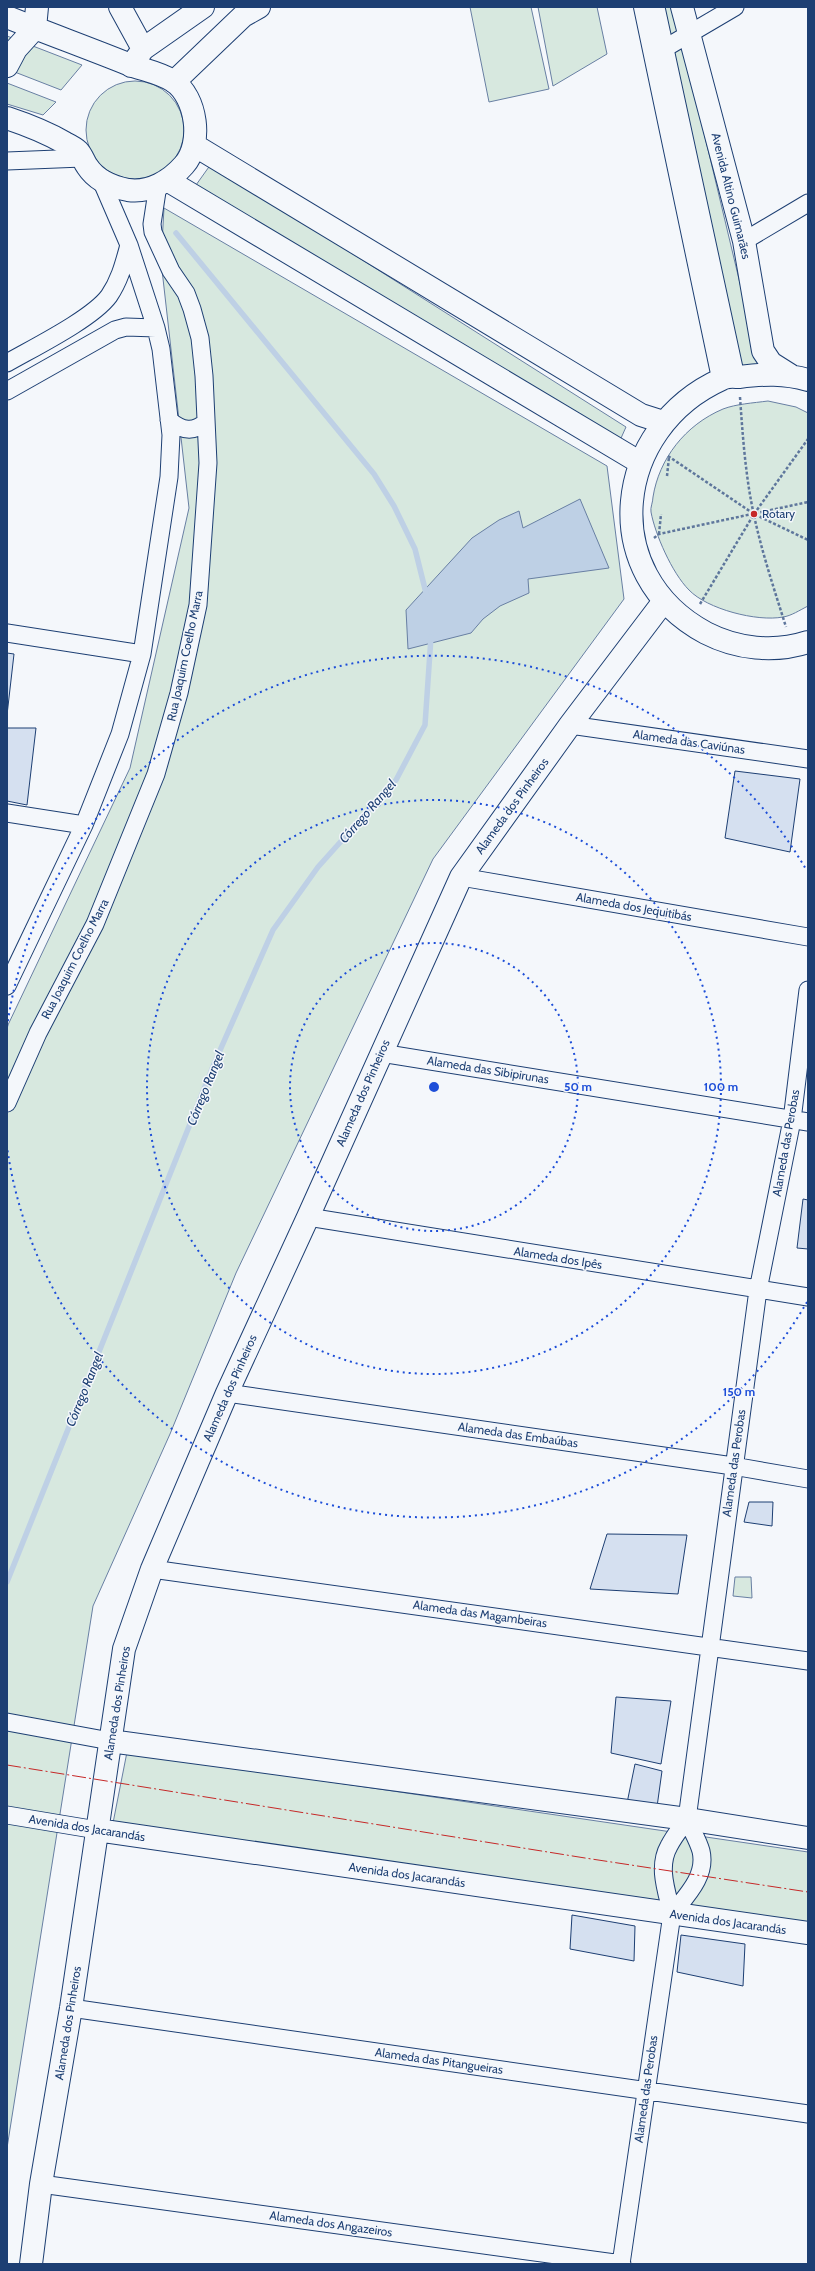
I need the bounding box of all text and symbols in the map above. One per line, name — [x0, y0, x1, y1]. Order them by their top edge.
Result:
street label: Avenida Altino Guimarães — [709, 131, 754, 261]
place label: Rotary — [762, 506, 795, 521]
marker: Rotary — [749, 509, 759, 519]
street label: Rua Joaquim Coelho Marra — [163, 589, 206, 723]
street label: Alameda das Caviúnas — [632, 726, 746, 757]
street label: Alameda dos Pinheiros — [472, 755, 551, 857]
water label: Córrego Rangel — [335, 776, 399, 846]
street label: Alameda dos Jequitibás — [575, 889, 693, 924]
street label: Rua Joaquim Coelho Marra — [38, 896, 112, 1021]
street label: Alameda dos Pinheiros — [332, 1037, 393, 1148]
water label: Córrego Rangel — [183, 1048, 227, 1128]
street label: Alameda das Sibipirunas — [426, 1052, 550, 1087]
text: 50 m — [564, 1079, 592, 1094]
text: 100 m — [704, 1079, 738, 1094]
centre of rings — [427, 1080, 441, 1094]
street label: Alameda das Perobas — [769, 1088, 802, 1198]
street label: Alameda dos Ipês — [513, 1243, 603, 1272]
street label: Alameda dos Pinheiros — [199, 1332, 260, 1443]
water label: Córrego Rangel — [62, 1349, 106, 1429]
text: 150 m — [723, 1384, 755, 1399]
street label: Alameda das Perobas — [719, 1408, 748, 1518]
street label: Alameda das Embaúbas — [457, 1419, 579, 1450]
street label: Alameda das Magambeiras — [412, 1597, 548, 1630]
street label: Alameda dos Pinheiros — [100, 1645, 133, 1761]
street label: Avenida dos Jacarandás — [28, 1811, 146, 1844]
street label: Avenida dos Jacarandás — [348, 1859, 466, 1890]
street label: Avenida dos Jacarandás — [669, 1906, 787, 1937]
street label: Alameda dos Pinheiros — [51, 1965, 84, 2081]
street label: Alameda das Perobas — [631, 2034, 660, 2144]
street label: Alameda das Pitangueiras — [374, 2044, 504, 2077]
street label: Alameda dos Angazeiros — [269, 2207, 393, 2240]

